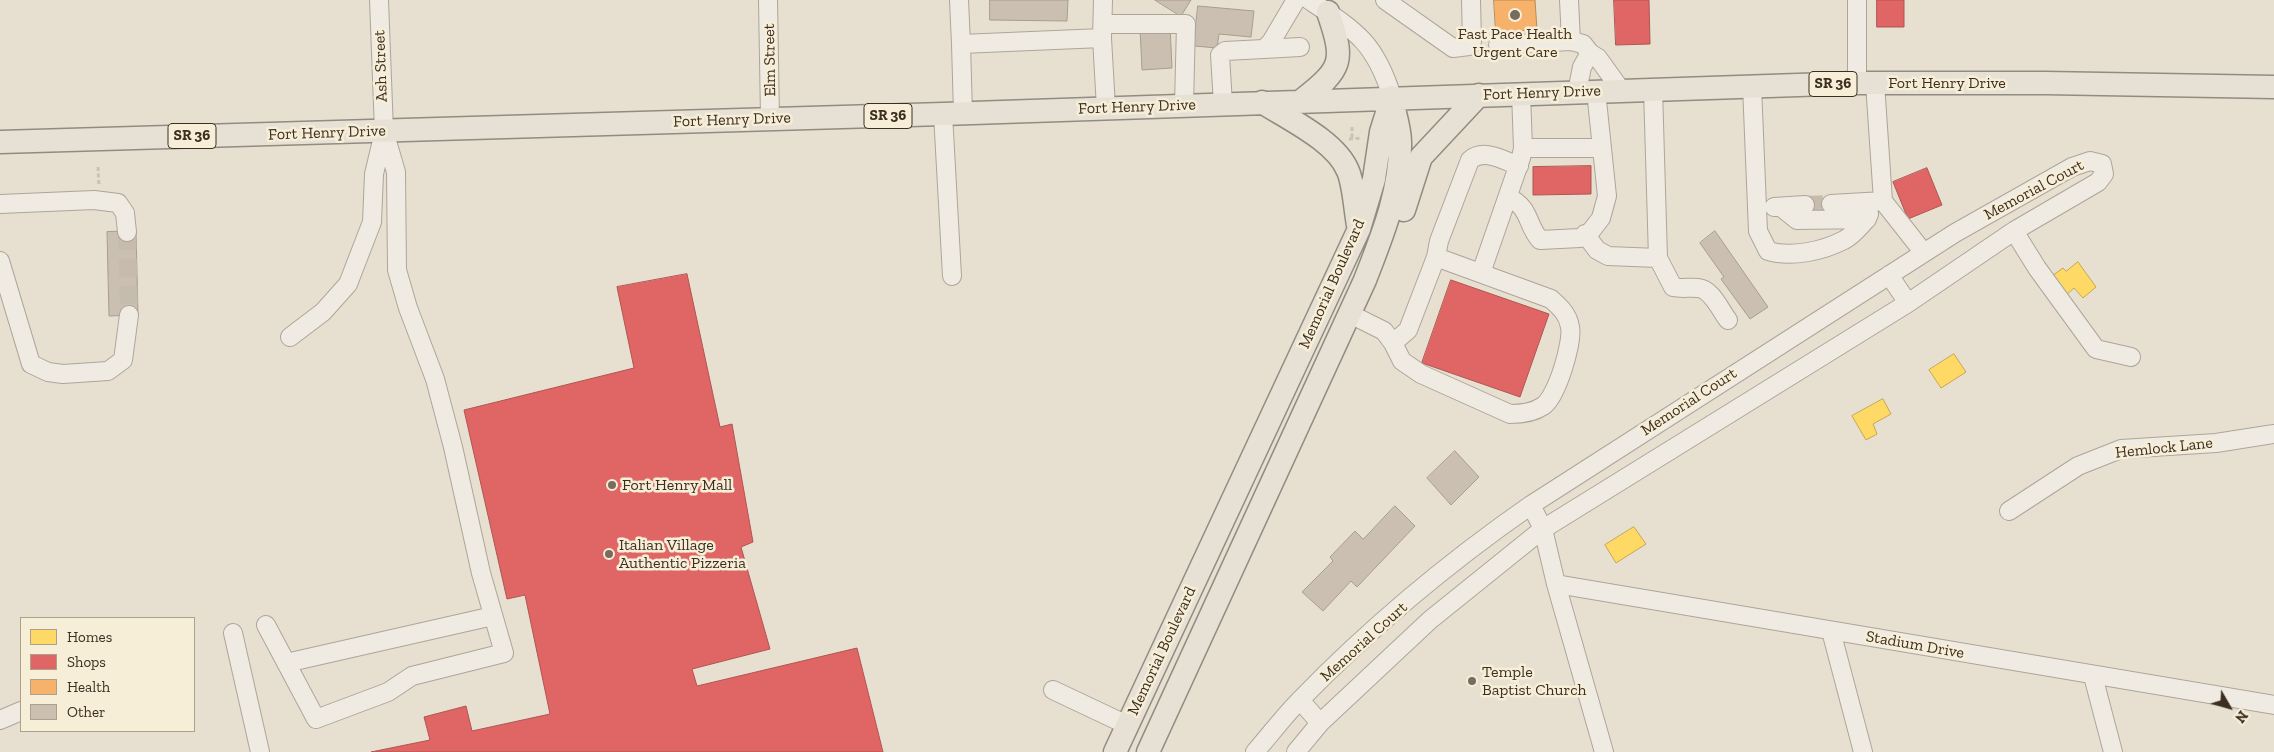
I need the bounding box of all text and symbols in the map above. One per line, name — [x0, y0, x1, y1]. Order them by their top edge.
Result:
marker: Fast Pace Health Urgent Care — [1508, 8, 1522, 22]
street label: Elm Street — [760, 23, 780, 97]
place label: Fast Pace Health Urgent Care — [1458, 24, 1572, 62]
street label: Ash Street — [370, 30, 392, 102]
road number: SR 36 — [1809, 72, 1857, 96]
street label: Fort Henry Drive — [1888, 73, 2006, 93]
street label: Fort Henry Drive — [1483, 81, 1601, 105]
street label: Fort Henry Drive — [1078, 95, 1196, 119]
road number: SR 36 — [864, 104, 912, 128]
street label: Fort Henry Drive — [673, 108, 791, 132]
street label: Fort Henry Drive — [268, 121, 386, 145]
road number: SR 36 — [168, 124, 216, 148]
street label: Memorial Court — [1981, 156, 2087, 224]
street label: Memorial Boulevard — [1295, 216, 1369, 352]
street label: Memorial Court — [1638, 364, 1740, 440]
street label: Hemlock Lane — [2114, 433, 2214, 463]
place label: Fort Henry Mall — [622, 475, 732, 495]
marker: Fort Henry Mall — [606, 479, 618, 491]
place label: Italian Village Authentic Pizzeria — [619, 535, 746, 573]
marker: Italian Village Authentic Pizzeria — [603, 548, 615, 560]
street label: Memorial Boulevard — [1124, 584, 1200, 718]
street label: Memorial Court — [1317, 598, 1411, 686]
legend — [20, 617, 195, 732]
street label: Stadium Drive — [1864, 627, 1966, 663]
text: Homes — [67, 628, 112, 646]
text: Shops — [67, 653, 106, 671]
place label: Temple Baptist Church — [1482, 662, 1587, 700]
marker: Temple Baptist Church — [1466, 675, 1478, 687]
text: Health — [67, 678, 110, 696]
north arrow — [2204, 682, 2254, 732]
text: Other — [67, 703, 105, 721]
text: N — [2231, 707, 2251, 726]

